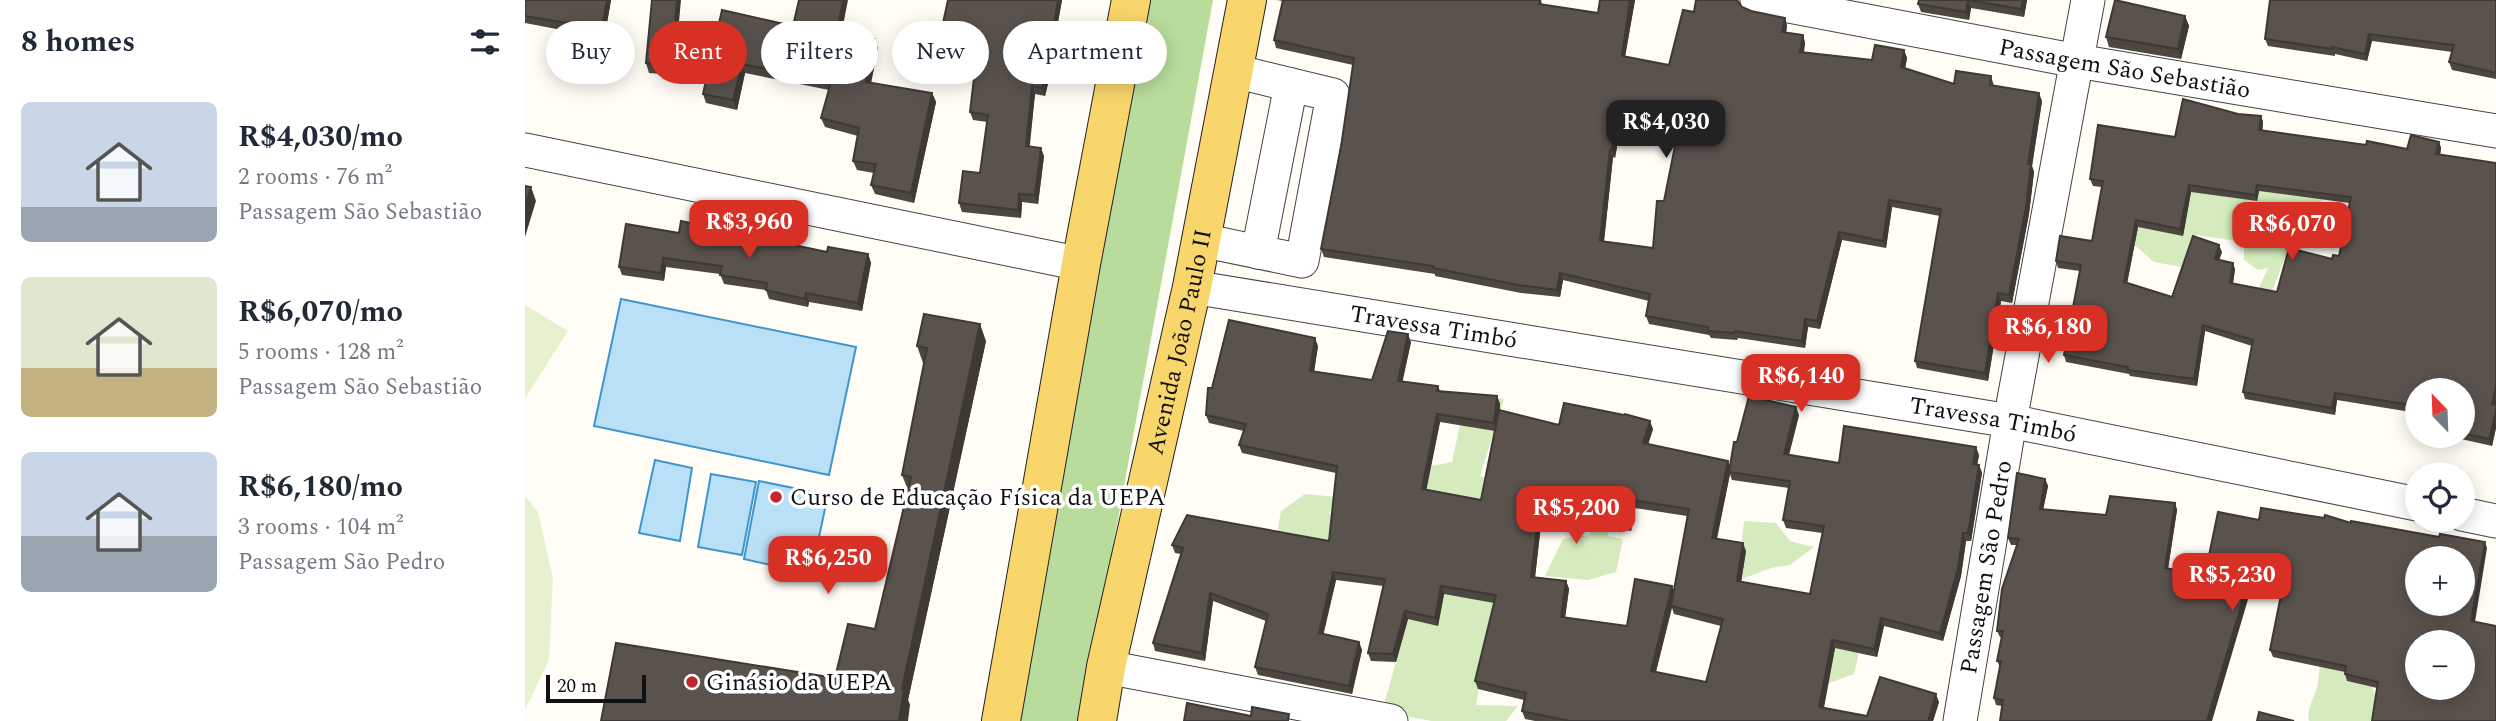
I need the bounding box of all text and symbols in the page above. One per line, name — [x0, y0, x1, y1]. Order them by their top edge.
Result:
text: 8 homes — [21, 19, 135, 65]
chip: Buy — [546, 21, 635, 84]
chip: Rent — [649, 21, 747, 84]
chip: Filters — [761, 21, 878, 84]
chip: New — [892, 21, 989, 84]
chip: Apartment — [1003, 21, 1167, 84]
icon: filters — [466, 23, 504, 61]
street label: Passagem São Sebastião — [1996, 29, 2253, 109]
pin: R$4,030 — [1601, 100, 1731, 160]
text: R$4,030 — [1622, 105, 1710, 140]
text: R$4,030/mo — [238, 114, 403, 160]
icon: home — [77, 130, 161, 214]
text: 2 rooms · 76 m² — [238, 160, 392, 195]
text: Passagem São Sebastião — [238, 195, 482, 230]
pin: R$3,960 — [684, 201, 814, 260]
pin: R$6,070 — [2227, 202, 2357, 262]
text: R$3,960 — [705, 205, 793, 240]
text: R$6,070 — [2248, 207, 2336, 242]
street label: Avenida João Paulo II — [1138, 226, 1222, 458]
text: R$6,070/mo — [238, 289, 403, 335]
street label: Travessa Timbó — [1347, 296, 1520, 359]
icon: home — [77, 305, 161, 389]
pin: R$6,180 — [1983, 306, 2113, 365]
text: R$6,180 — [2004, 310, 2092, 345]
text: 5 rooms · 128 m² — [238, 335, 404, 370]
pin: R$6,140 — [1736, 354, 1866, 414]
text: R$6,140 — [1757, 359, 1845, 394]
text: Passagem São Sebastião — [238, 370, 482, 405]
north arrow — [2405, 378, 2475, 448]
map controls — [2405, 378, 2475, 700]
street label: Travessa Timbó — [1907, 388, 2080, 453]
street label: Passagem São Pedro — [1951, 458, 2022, 677]
button: locate — [2405, 462, 2475, 532]
text: R$6,180/mo — [238, 464, 403, 510]
icon: home — [77, 480, 161, 564]
place label: Curso de Educação Física da UEPA — [790, 480, 1165, 516]
pin: R$5,200 — [1511, 486, 1641, 546]
marker: Curso de Educação Física da UEPA — [768, 489, 784, 505]
text: R$5,200 — [1532, 491, 1620, 526]
text: 3 rooms · 104 m² — [238, 510, 404, 545]
pin: R$6,250 — [763, 536, 893, 596]
text: R$6,250 — [784, 541, 872, 576]
text: Passagem São Pedro — [238, 545, 445, 580]
button: + — [2405, 546, 2475, 616]
pin: R$5,230 — [2167, 554, 2297, 613]
text: R$5,230 — [2188, 558, 2276, 593]
button: − — [2405, 630, 2475, 700]
place label: Ginásio da UEPA — [706, 665, 892, 701]
scale bar — [546, 672, 646, 704]
text: 20 m — [557, 672, 597, 701]
marker: Ginásio da UEPA — [684, 674, 700, 690]

